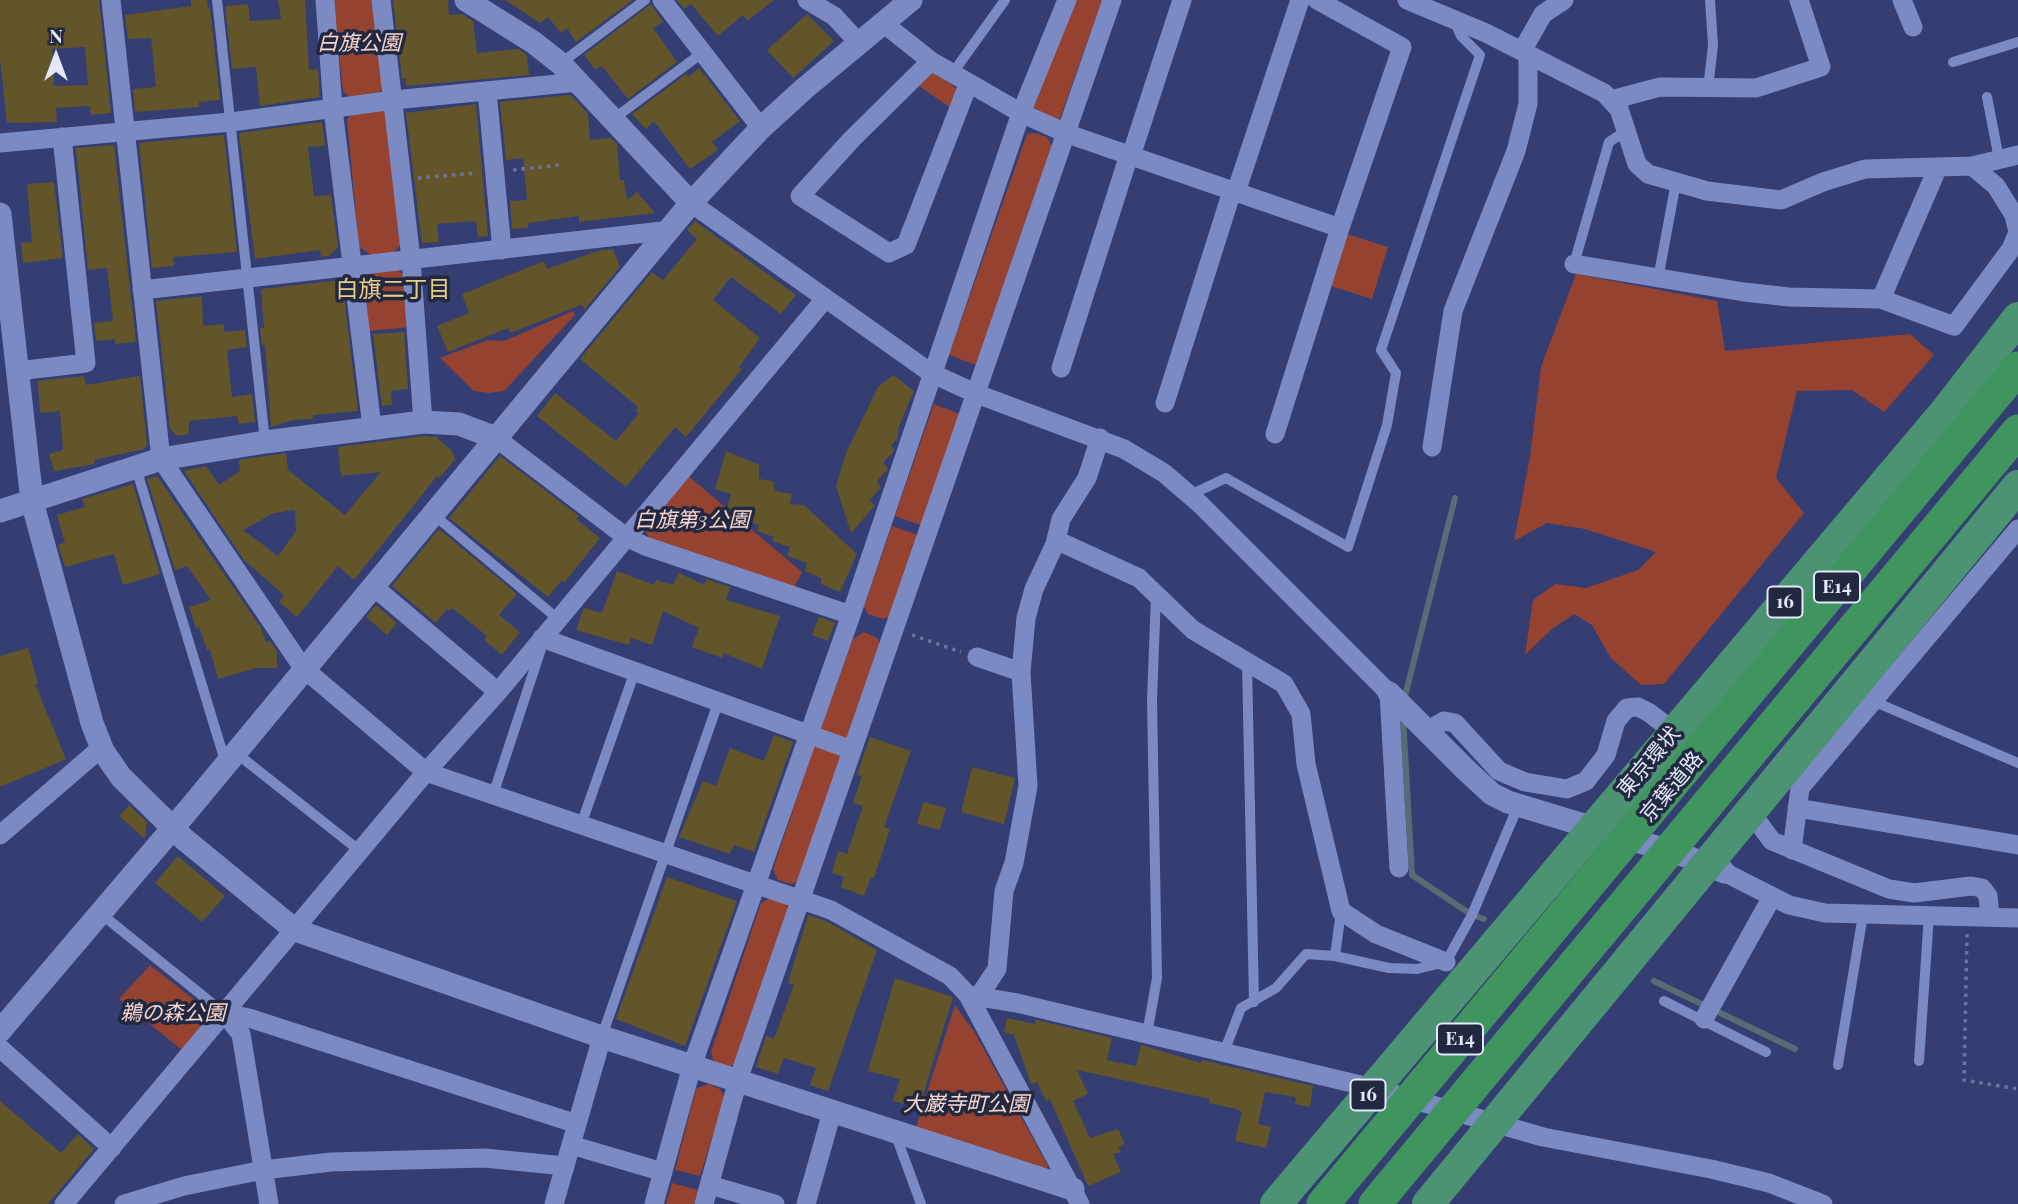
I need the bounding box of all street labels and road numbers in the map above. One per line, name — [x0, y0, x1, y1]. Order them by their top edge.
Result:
road number: E14 — [1814, 572, 1860, 602]
road number: 16 — [1768, 586, 1802, 618]
street label: 東京環状 — [1612, 722, 1686, 802]
street label: 京葉道路 — [1635, 747, 1709, 827]
road number: E14 — [1437, 1023, 1483, 1054]
road number: 16 — [1350, 1079, 1386, 1110]

